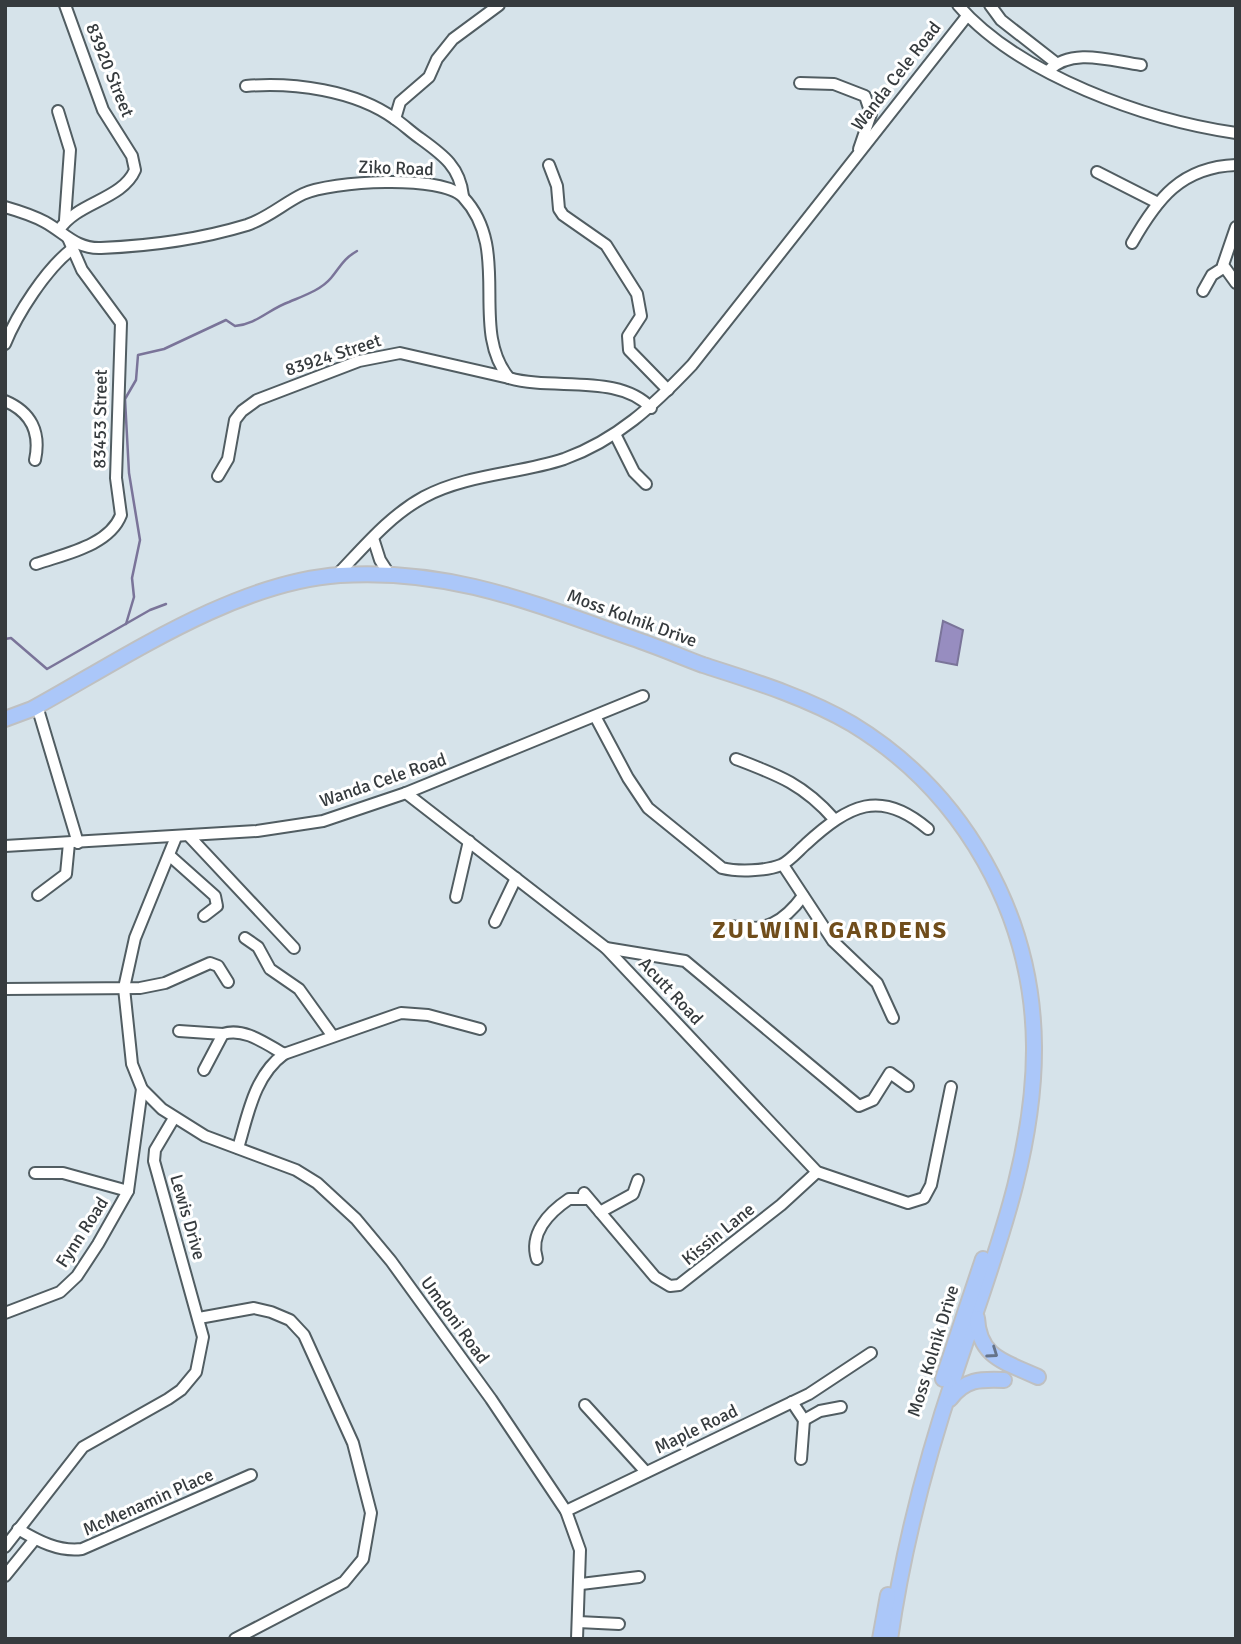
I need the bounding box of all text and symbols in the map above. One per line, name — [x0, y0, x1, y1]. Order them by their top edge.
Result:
street label: Wanda Cele Road — [847, 17, 945, 135]
street label: 83920 Street — [81, 20, 139, 120]
street label: Ziko Road — [358, 156, 434, 180]
street label: 83924 Street — [282, 329, 384, 381]
street label: 83453 Street — [88, 369, 112, 469]
street label: Moss Kolnik Drive — [564, 584, 700, 652]
street label: Wanda Cele Road — [317, 748, 449, 812]
district label: ZULWINI GARDENS — [712, 915, 948, 945]
street label: Acutt Road — [634, 953, 708, 1029]
street label: Lewis Drive — [165, 1172, 211, 1262]
street label: Fynn Road — [51, 1193, 113, 1271]
street label: Kissin Lane — [677, 1198, 759, 1270]
street label: Umdoni Road — [416, 1272, 494, 1368]
street label: Moss Kolnik Drive — [903, 1282, 963, 1420]
one-way arrow — [985, 1345, 998, 1357]
street label: Maple Road — [651, 1399, 741, 1459]
street label: McMenamin Place — [79, 1463, 217, 1541]

